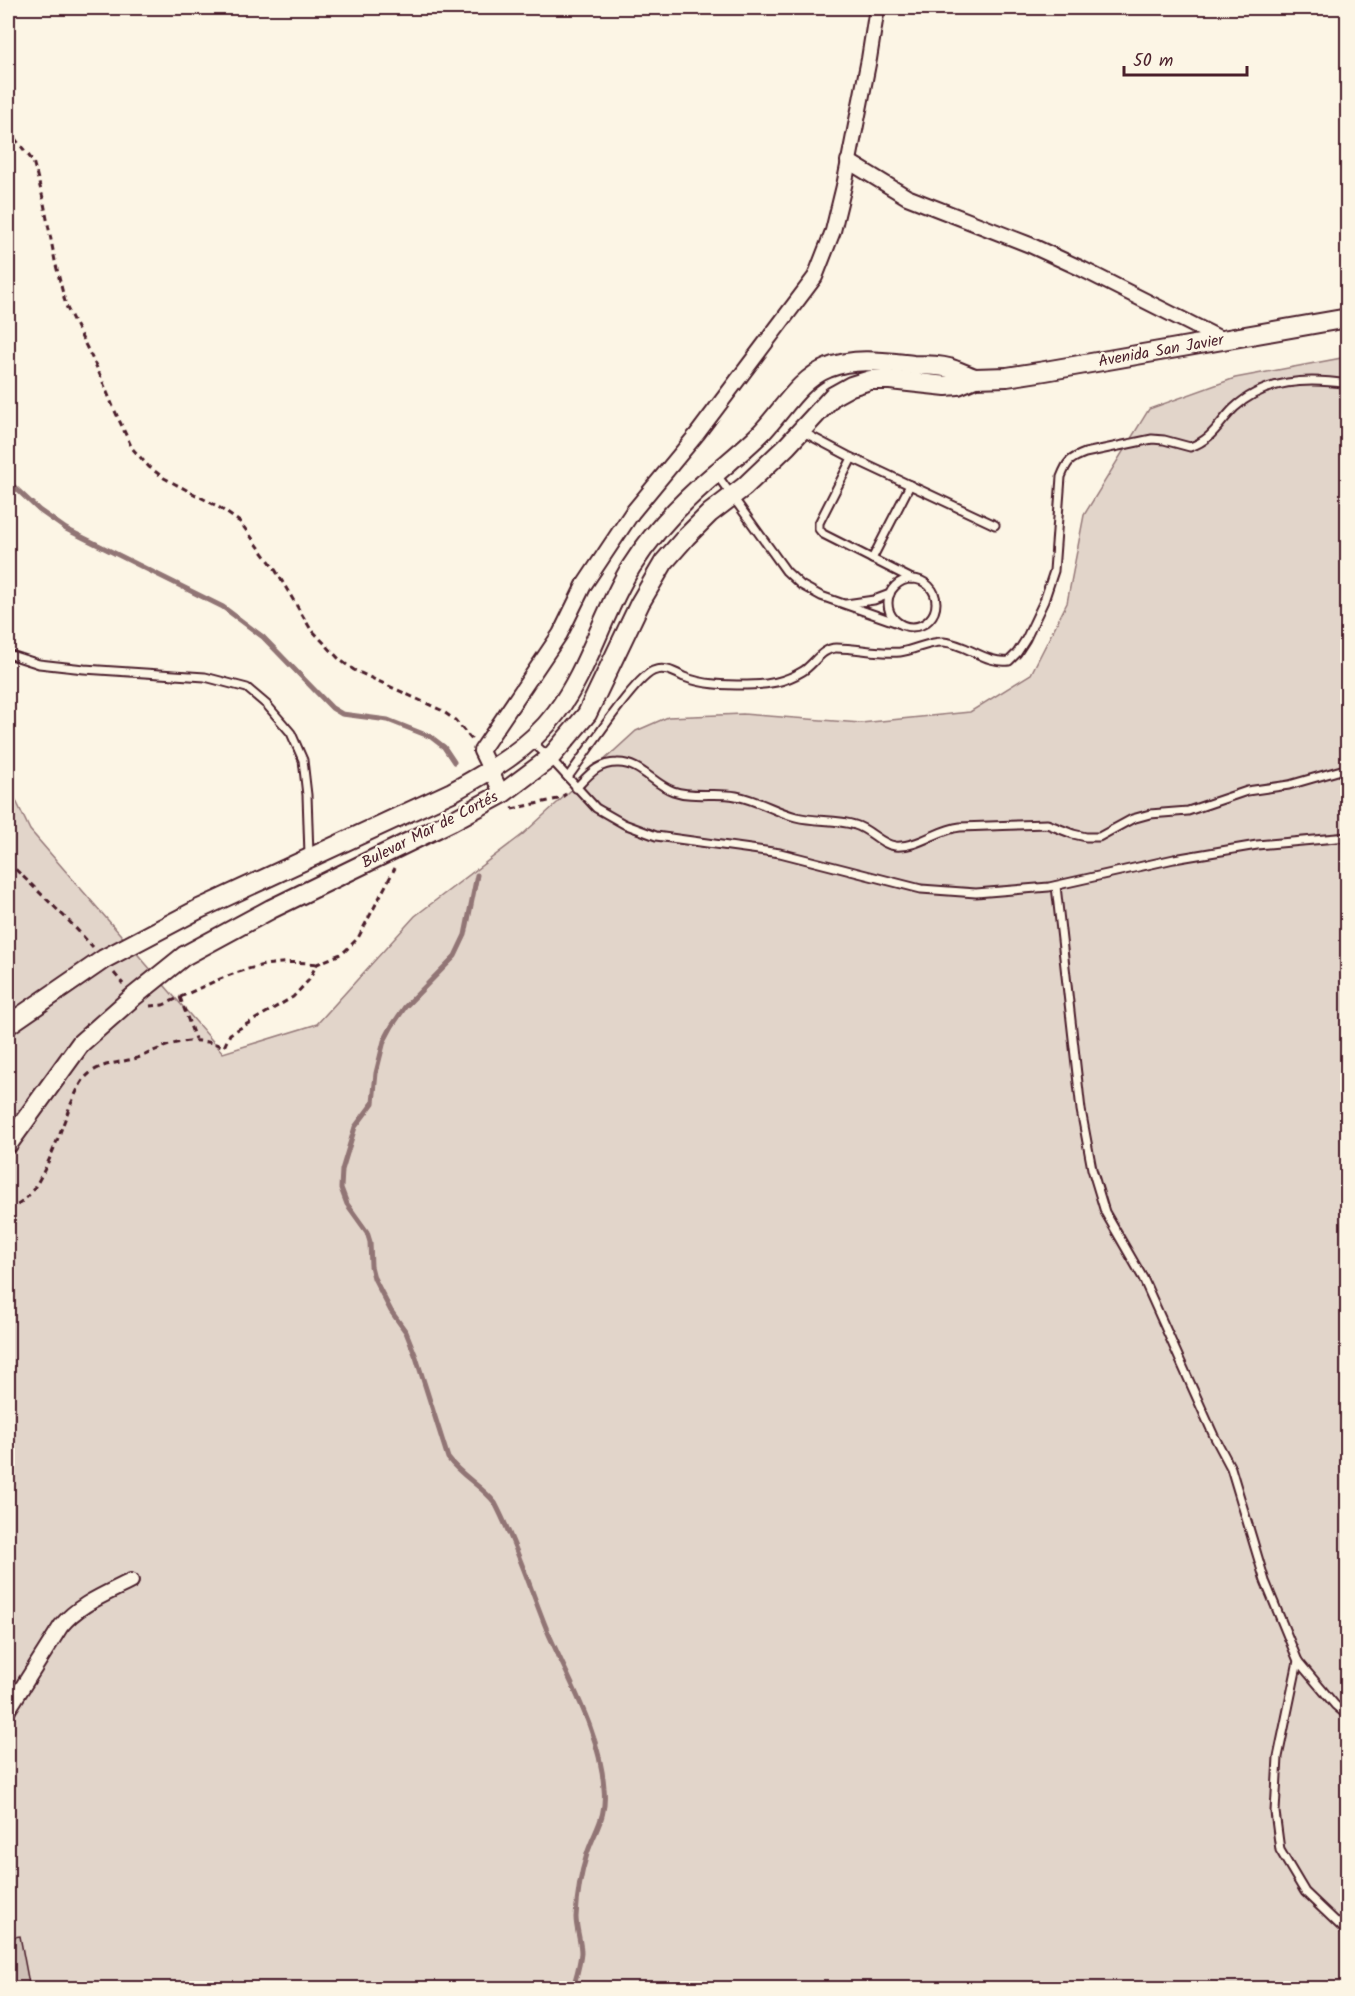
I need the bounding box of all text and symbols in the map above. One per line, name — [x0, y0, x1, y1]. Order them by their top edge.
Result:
scale bar — [1124, 39, 1247, 77]
text: 50 m — [1133, 47, 1173, 76]
street label: Avenida San Javier — [1096, 327, 1227, 374]
street label: Bulevar Mar de Cortés — [357, 785, 503, 875]

